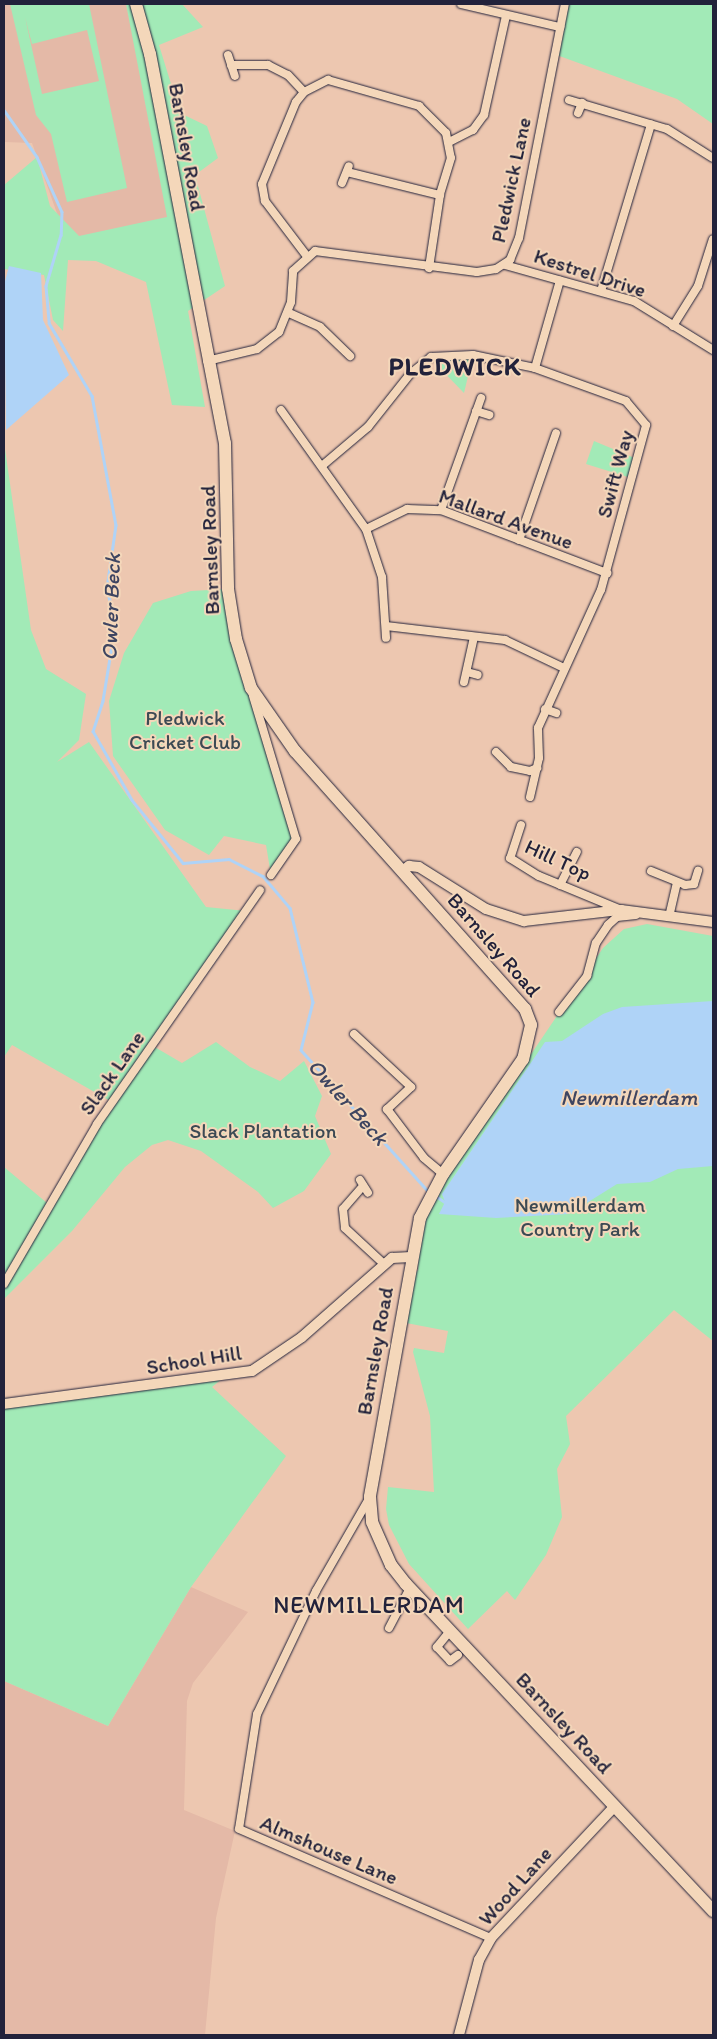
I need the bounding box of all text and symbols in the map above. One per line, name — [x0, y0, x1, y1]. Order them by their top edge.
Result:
street label: Barnsley Road — [163, 81, 211, 213]
street label: Pledwick Lane — [485, 115, 537, 245]
street label: Kestrel Drive — [531, 243, 649, 303]
district label: PLEDWICK — [389, 351, 521, 383]
street label: Swift Way — [591, 428, 639, 520]
street label: Mallard Avenue — [436, 483, 576, 555]
street label: Barnsley Road — [195, 485, 225, 615]
water label: Owler Beck — [96, 553, 126, 661]
park label: Pledwick Cricket Club — [129, 705, 241, 755]
street label: Hill Top — [522, 834, 594, 886]
street label: Barnsley Road — [442, 888, 546, 1002]
street label: Slack Lane — [74, 1026, 150, 1120]
water label: Owler Beck — [302, 1053, 394, 1151]
water label: Newmillerdam — [561, 1085, 697, 1111]
park label: Slack Plantation — [189, 1118, 337, 1144]
park label: Newmillerdam Country Park — [515, 1192, 645, 1242]
street label: Barnsley Road — [351, 1285, 399, 1417]
street label: School Hill — [144, 1340, 244, 1380]
district label: NEWMILLERDAM — [273, 1591, 465, 1619]
street label: Barnsley Road — [511, 1667, 617, 1779]
street label: Almshouse Lane — [256, 1810, 402, 1890]
street label: Wood Lane — [473, 1841, 557, 1931]

